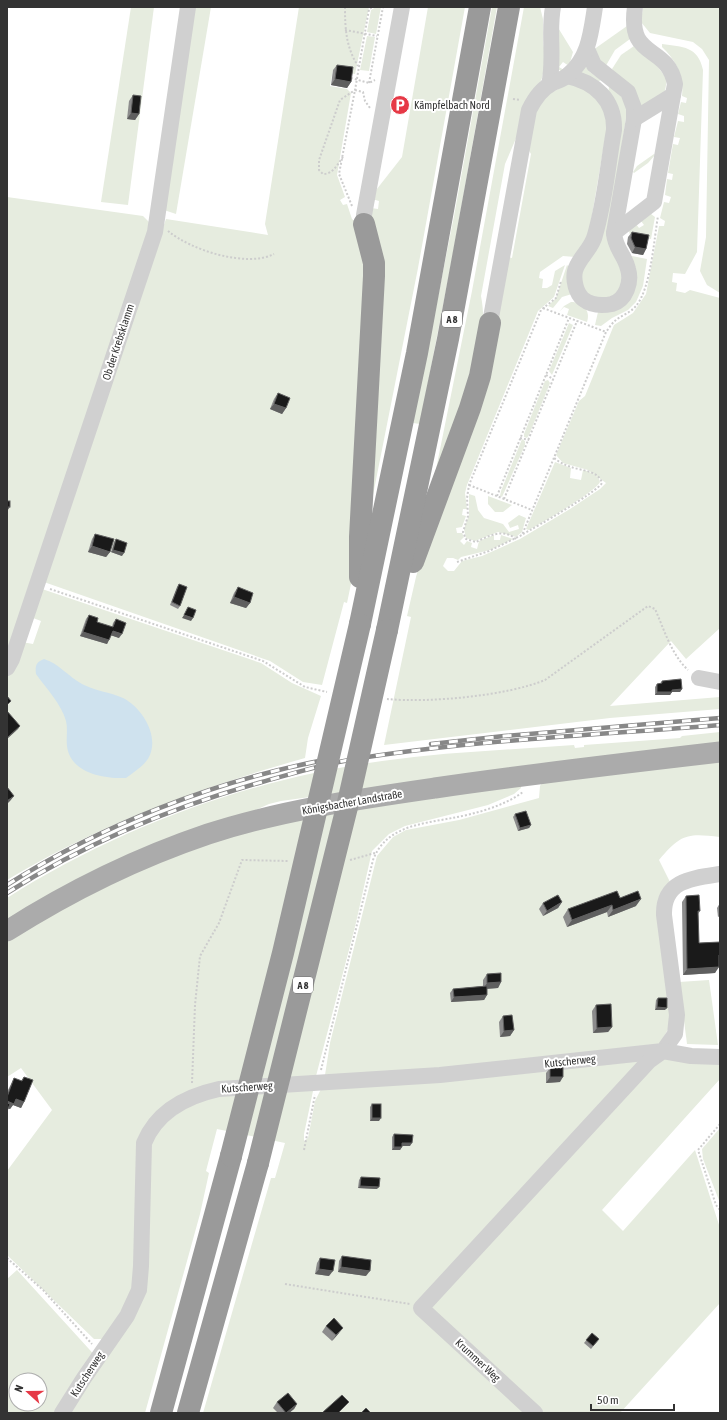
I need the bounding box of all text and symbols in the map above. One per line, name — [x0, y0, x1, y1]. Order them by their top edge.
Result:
parking icon: Kämpfelbach Nord — [389, 94, 411, 116]
place label: Kämpfelbach Nord — [414, 99, 490, 111]
street label: Ob der Krebsklamm — [100, 302, 136, 382]
road number: A 8 — [442, 311, 462, 327]
street label: Königsbacher Landstraße — [301, 787, 403, 817]
road number: A 8 — [293, 977, 313, 993]
street label: Kutscherweg — [544, 1052, 596, 1070]
street label: Kutscherweg — [221, 1079, 273, 1095]
street label: Krummer Weg — [453, 1336, 503, 1384]
street label: Kutscherweg — [68, 1349, 106, 1399]
north arrow — [8, 1372, 48, 1412]
text: N — [12, 1383, 25, 1394]
scale bar — [591, 1386, 674, 1412]
text: 50 m — [597, 1393, 619, 1407]

